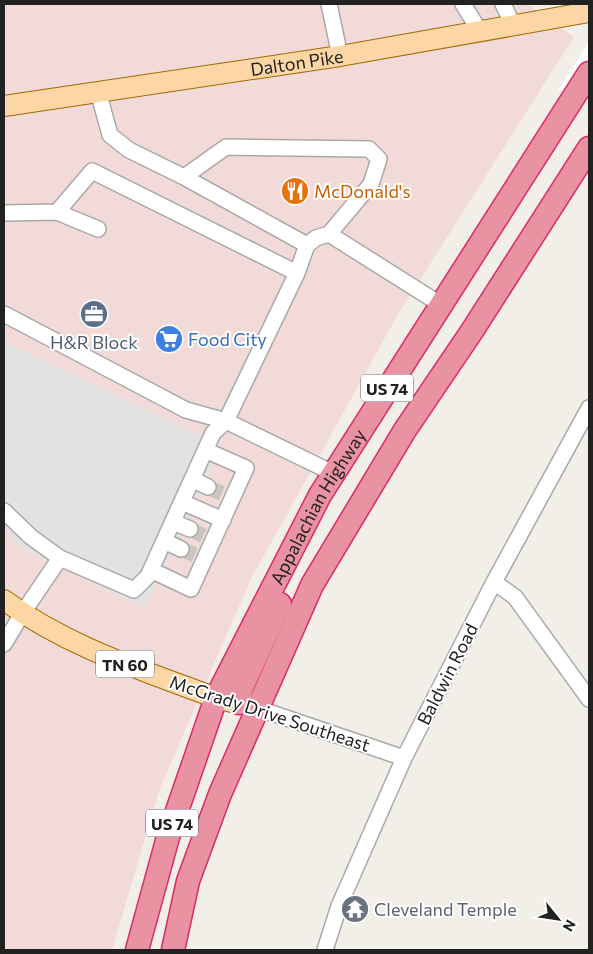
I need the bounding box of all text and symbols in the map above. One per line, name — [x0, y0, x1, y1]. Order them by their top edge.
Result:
street label: Dalton Pike — [249, 45, 345, 80]
restaurant icon: McDonald's — [280, 176, 310, 206]
place label: McDonald's — [314, 180, 411, 202]
office icon: H&R Block — [79, 299, 109, 329]
supermarket icon: Food City — [154, 324, 184, 354]
place label: Food City — [188, 328, 267, 350]
place label: H&R Block — [50, 331, 138, 353]
road number: US 74 — [361, 374, 413, 402]
street label: Appalachian Highway — [265, 425, 370, 588]
street label: Baldwin Road — [412, 620, 482, 728]
road number: TN 60 — [96, 651, 154, 678]
street label: McGrady Drive Southeast — [167, 670, 373, 756]
road number: US 74 — [146, 810, 198, 836]
temple icon: Cleveland Temple — [340, 894, 370, 924]
north arrow — [533, 894, 583, 944]
place label: Cleveland Temple — [374, 898, 517, 920]
text: N — [560, 917, 580, 935]

